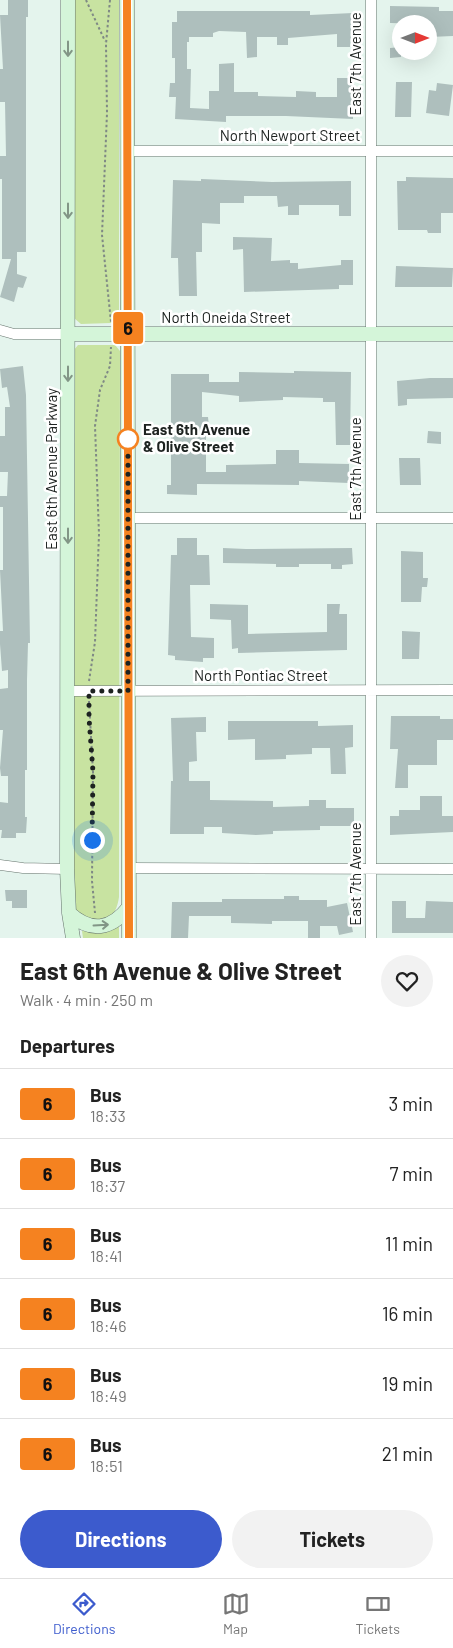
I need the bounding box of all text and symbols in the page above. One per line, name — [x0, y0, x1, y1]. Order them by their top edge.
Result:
street label: East 7th Avenue — [346, 12, 364, 116]
north arrow — [392, 15, 438, 60]
map controls — [392, 15, 437, 60]
one-way arrow — [63, 40, 73, 56]
street label: North Newport Street — [220, 126, 360, 144]
one-way arrow — [63, 202, 73, 219]
street label: North Oneida Street — [161, 308, 291, 326]
line badge: 6 — [112, 312, 144, 344]
text: 6 — [123, 317, 133, 339]
one-way arrow — [63, 365, 73, 381]
street label: East 6th Avenue Parkway — [42, 388, 60, 550]
street label: East 7th Avenue — [346, 417, 364, 521]
place label: East 6th Avenue & Olive Street — [143, 420, 250, 455]
marker: East 6th Avenue & Olive Street — [117, 428, 139, 450]
one-way arrow — [63, 528, 73, 544]
street label: North Pontiac Street — [194, 666, 328, 684]
street label: East 7th Avenue — [346, 822, 364, 926]
your location — [80, 828, 105, 853]
one-way arrow — [92, 921, 108, 930]
button: heart — [381, 955, 433, 1007]
text: East 6th Avenue & Olive Street — [20, 956, 342, 985]
text: Walk · 4 min · 250 m — [20, 990, 153, 1009]
text: Departures — [20, 1034, 115, 1057]
text: Bus — [90, 1083, 122, 1106]
text: 3 min — [389, 1092, 433, 1115]
text: 6 — [43, 1093, 52, 1115]
text: 18:33 — [90, 1106, 126, 1125]
text: Bus — [90, 1153, 122, 1176]
text: 7 min — [389, 1162, 433, 1185]
text: 6 — [43, 1163, 52, 1185]
text: 18:37 — [90, 1176, 125, 1195]
text: Bus — [90, 1223, 122, 1246]
text: 11 min — [385, 1232, 433, 1255]
text: 6 — [43, 1233, 52, 1255]
text: 18:41 — [90, 1246, 122, 1265]
text: Bus — [90, 1293, 122, 1316]
text: 16 min — [382, 1302, 433, 1325]
text: 6 — [43, 1303, 52, 1325]
text: 18:46 — [90, 1316, 126, 1335]
text: Bus — [90, 1363, 122, 1386]
text: 19 min — [382, 1372, 433, 1395]
text: 6 — [43, 1373, 52, 1395]
text: 18:49 — [90, 1386, 127, 1405]
text: Bus — [90, 1433, 122, 1456]
text: 21 min — [382, 1442, 433, 1465]
text: 6 — [43, 1443, 52, 1465]
text: 18:51 — [90, 1456, 123, 1475]
button: Directions — [20, 1510, 222, 1568]
button: Tickets — [232, 1510, 433, 1568]
tab: Directions — [53, 1590, 116, 1637]
tab: Map — [222, 1590, 250, 1637]
tab: Tickets — [355, 1590, 400, 1637]

